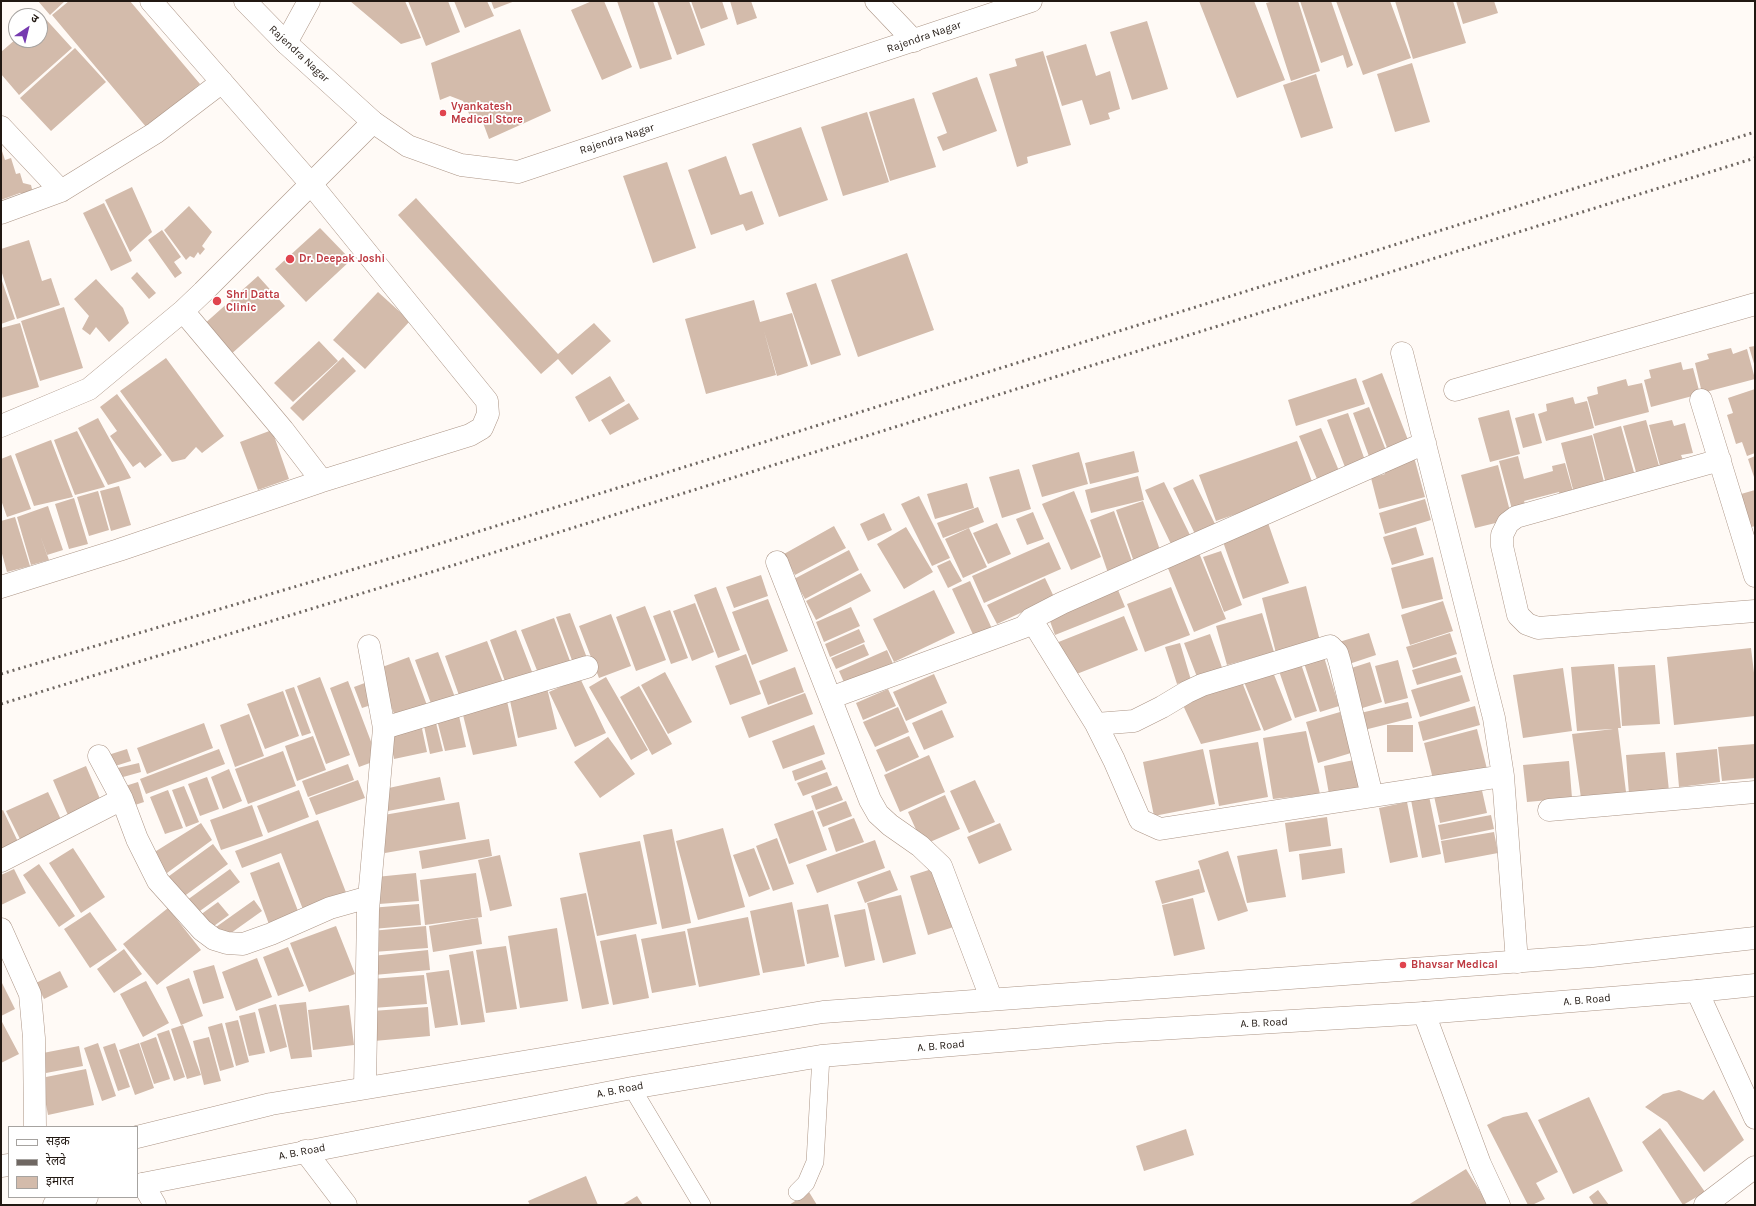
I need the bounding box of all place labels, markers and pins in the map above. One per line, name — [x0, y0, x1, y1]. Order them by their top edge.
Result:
place label: Vyankatesh Medical Store — [451, 100, 523, 126]
marker: Vyankatesh Medical Store — [438, 108, 448, 118]
place label: Dr. Deepak Joshi — [299, 252, 385, 266]
marker: Dr. Deepak Joshi — [284, 253, 296, 265]
place label: Shri Datta Clinic — [226, 288, 280, 314]
marker: Shri Datta Clinic — [211, 295, 223, 307]
place label: Bhavsar Medical — [1411, 958, 1498, 972]
marker: Bhavsar Medical — [1398, 960, 1408, 970]

